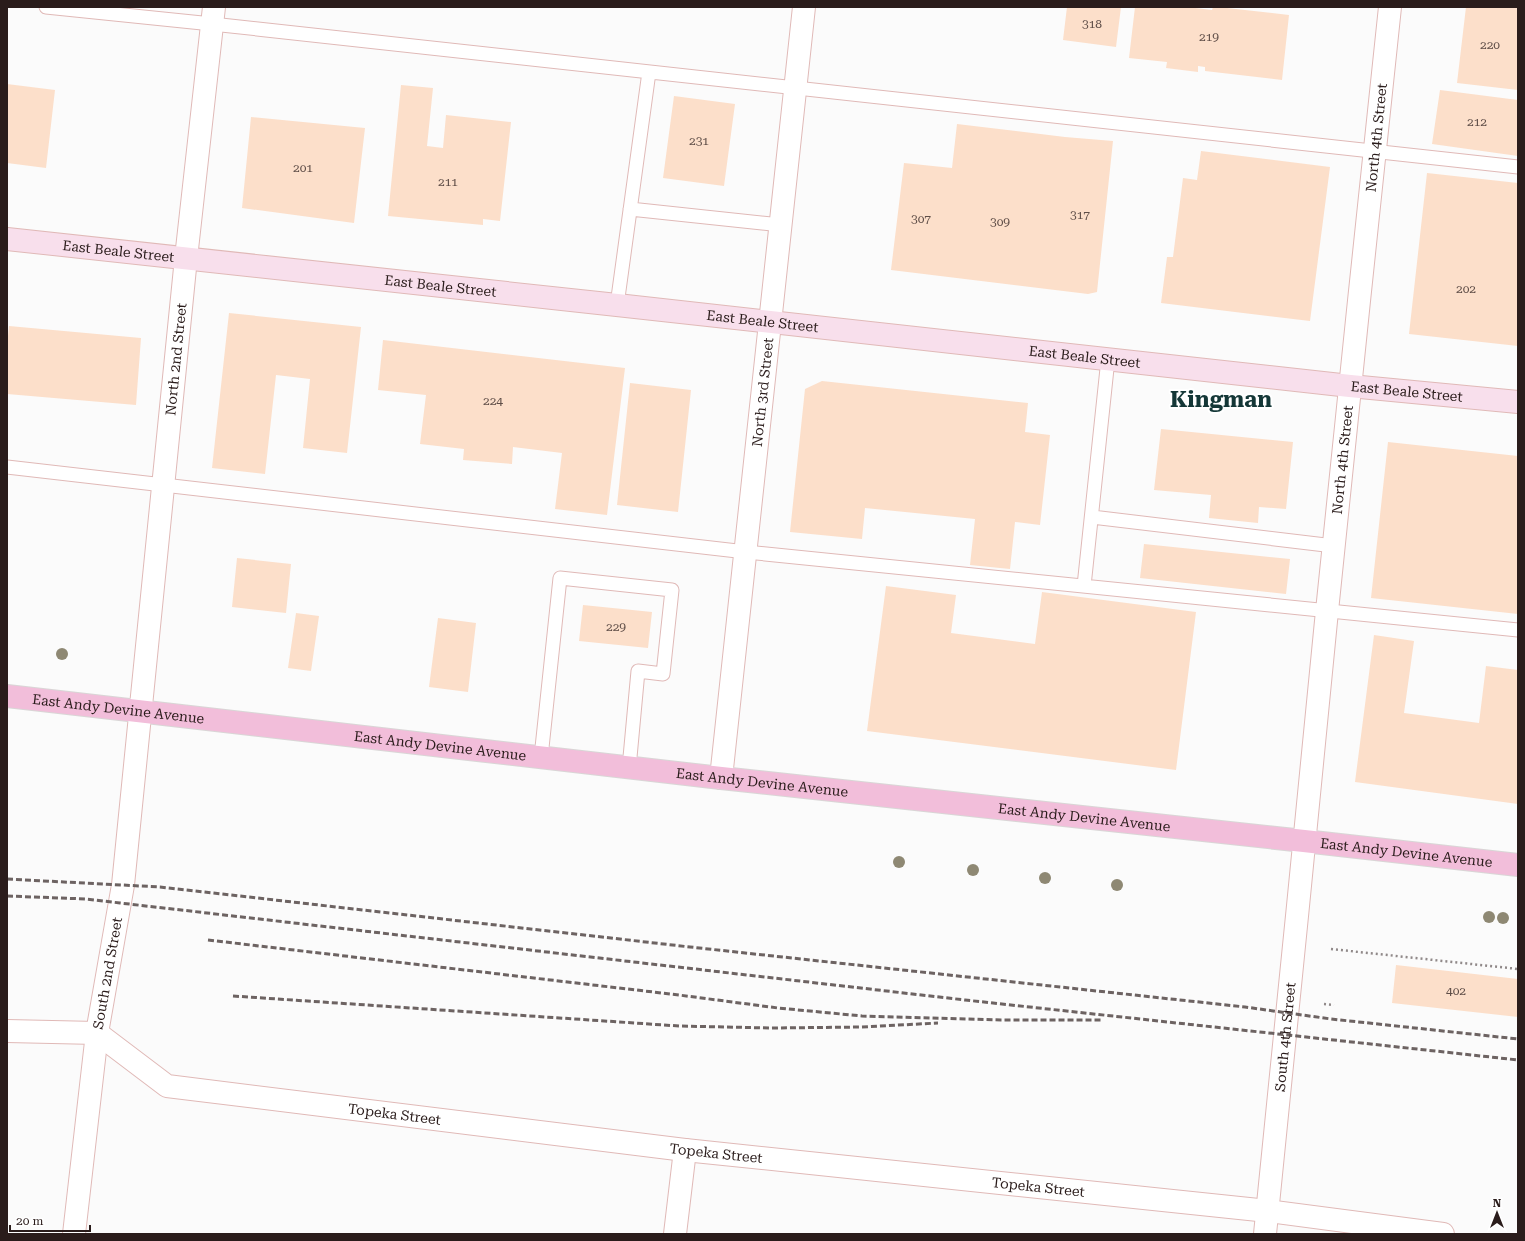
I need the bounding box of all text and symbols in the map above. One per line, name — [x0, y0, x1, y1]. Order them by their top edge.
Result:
house number: 318 — [1082, 17, 1102, 31]
house number: 219 — [1199, 30, 1219, 44]
house number: 220 — [1480, 38, 1500, 52]
street label: North 4th Street — [1363, 82, 1390, 193]
house number: 212 — [1467, 115, 1487, 129]
house number: 231 — [689, 134, 709, 148]
house number: 201 — [293, 161, 313, 175]
house number: 211 — [438, 175, 458, 189]
house number: 317 — [1070, 208, 1090, 222]
house number: 307 — [911, 212, 931, 226]
house number: 309 — [990, 215, 1010, 229]
street label: East Beale Street — [62, 237, 175, 265]
street label: East Beale Street — [384, 272, 497, 300]
house number: 202 — [1456, 282, 1476, 296]
street label: North 2nd Street — [162, 302, 189, 416]
street label: East Beale Street — [706, 307, 819, 335]
street label: North 3rd Street — [749, 337, 776, 448]
street label: East Beale Street — [1028, 343, 1141, 371]
street label: East Beale Street — [1350, 378, 1463, 405]
district label: Kingman — [1170, 387, 1272, 412]
house number: 224 — [483, 394, 503, 408]
street label: North 4th Street — [1329, 405, 1356, 515]
house number: 229 — [606, 620, 626, 634]
street label: East Andy Devine Avenue — [31, 691, 206, 727]
street label: East Andy Devine Avenue — [353, 728, 527, 764]
street label: East Andy Devine Avenue — [675, 765, 849, 800]
street label: East Andy Devine Avenue — [997, 800, 1171, 835]
street label: East Andy Devine Avenue — [1319, 835, 1494, 870]
street label: South 2nd Street — [90, 916, 125, 1031]
street label: South 4th Street — [1272, 981, 1298, 1093]
house number: 402 — [1446, 984, 1466, 998]
street label: Topeka Street — [347, 1100, 442, 1128]
street label: Topeka Street — [669, 1140, 763, 1166]
street label: Topeka Street — [991, 1174, 1086, 1200]
north arrow — [1477, 1193, 1517, 1233]
text: N — [1493, 1197, 1502, 1210]
scale bar — [10, 1207, 90, 1233]
text: 20 m — [16, 1214, 43, 1228]

